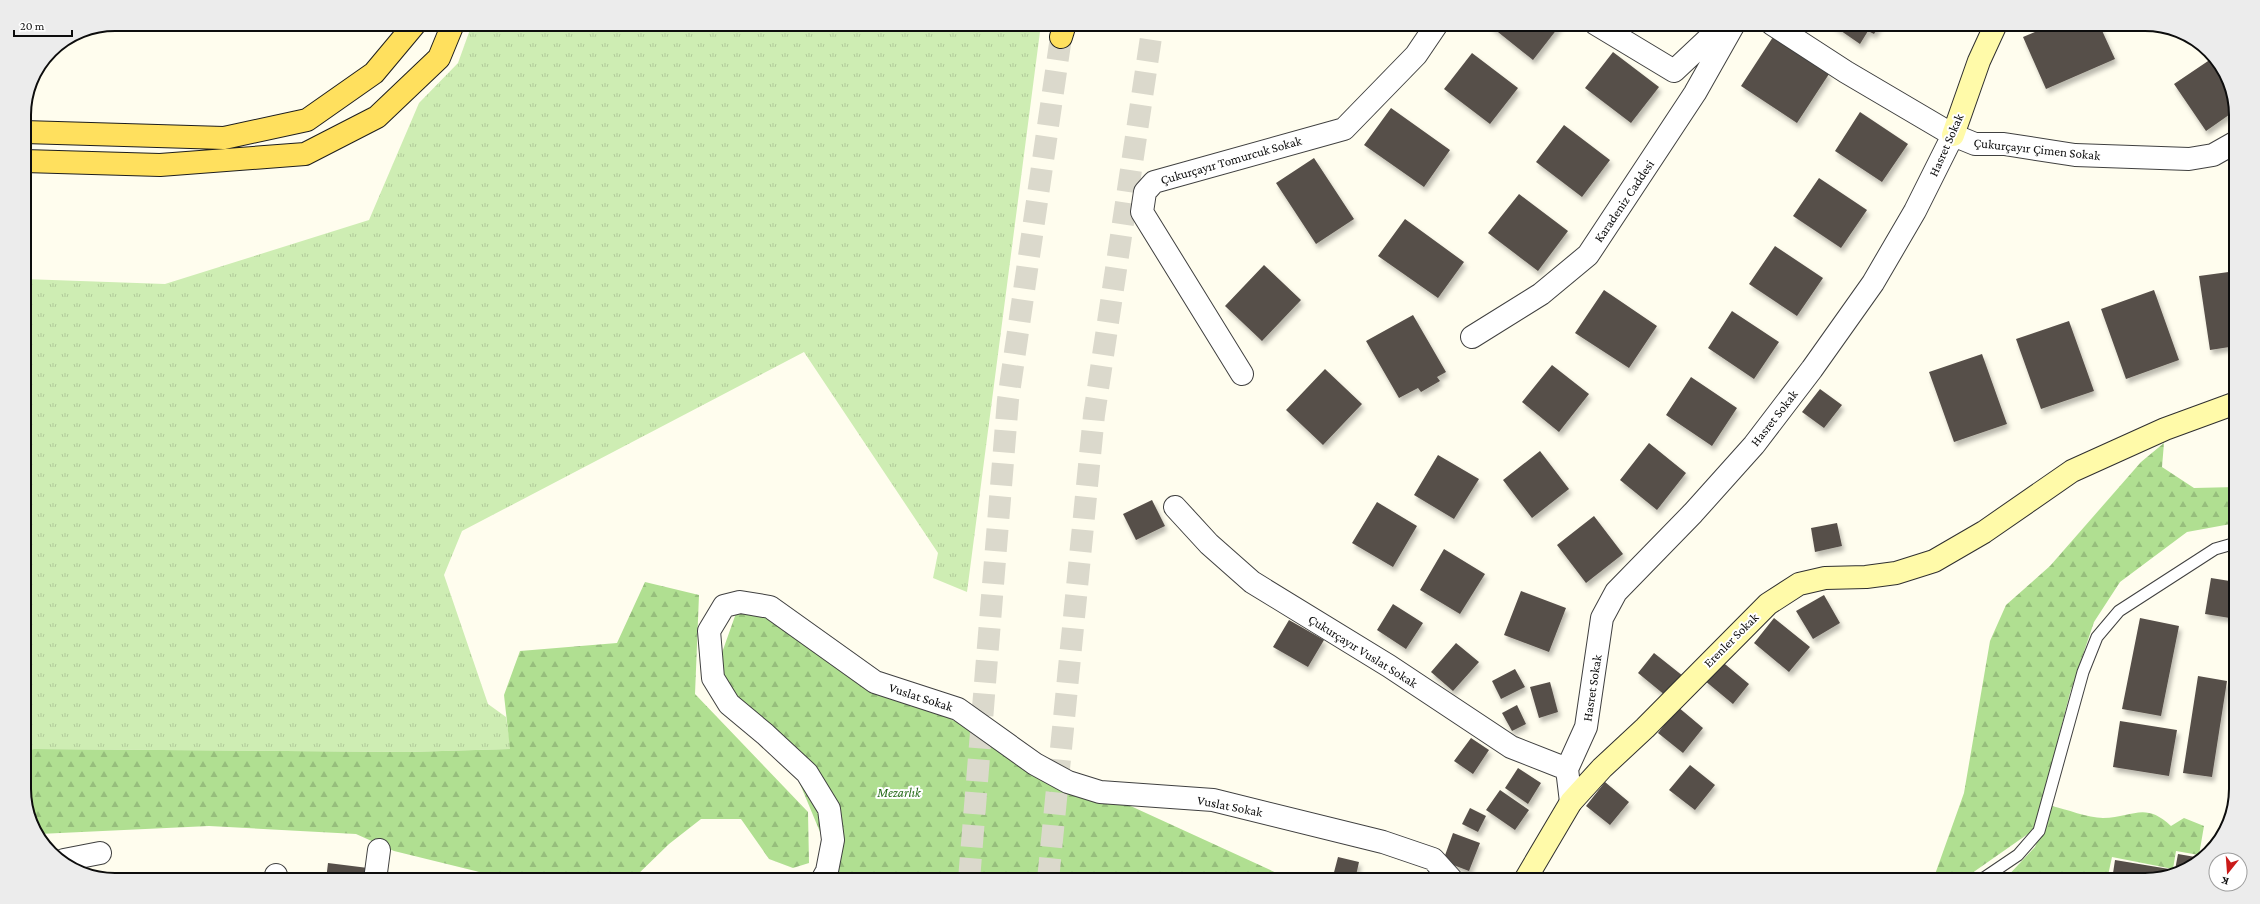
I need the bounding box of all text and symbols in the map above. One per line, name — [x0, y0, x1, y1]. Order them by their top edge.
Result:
scale bar — [14, 12, 72, 38]
text: 20 m — [20, 19, 45, 33]
street label: Hasret Sokak — [1925, 110, 1967, 179]
street label: Çukurçayır Tomurcuk Sokak — [1159, 132, 1304, 187]
street label: Çukurçayır Çimen Sokak — [1973, 135, 2102, 163]
street label: Karadeniz Caddesi — [1591, 156, 1657, 245]
street label: Hasret Sokak — [1747, 386, 1801, 449]
street label: Erenler Sokak — [1701, 609, 1762, 670]
street label: Çukurçayır Vuslat Sokak — [1306, 611, 1421, 691]
street label: Hasret Sokak — [1579, 653, 1605, 722]
street label: Vuslat Sokak — [887, 680, 956, 715]
park label: Mezarlık — [876, 785, 922, 800]
street label: Vuslat Sokak — [1196, 792, 1265, 820]
north arrow — [2208, 852, 2248, 892]
text: K — [2219, 875, 2230, 888]

